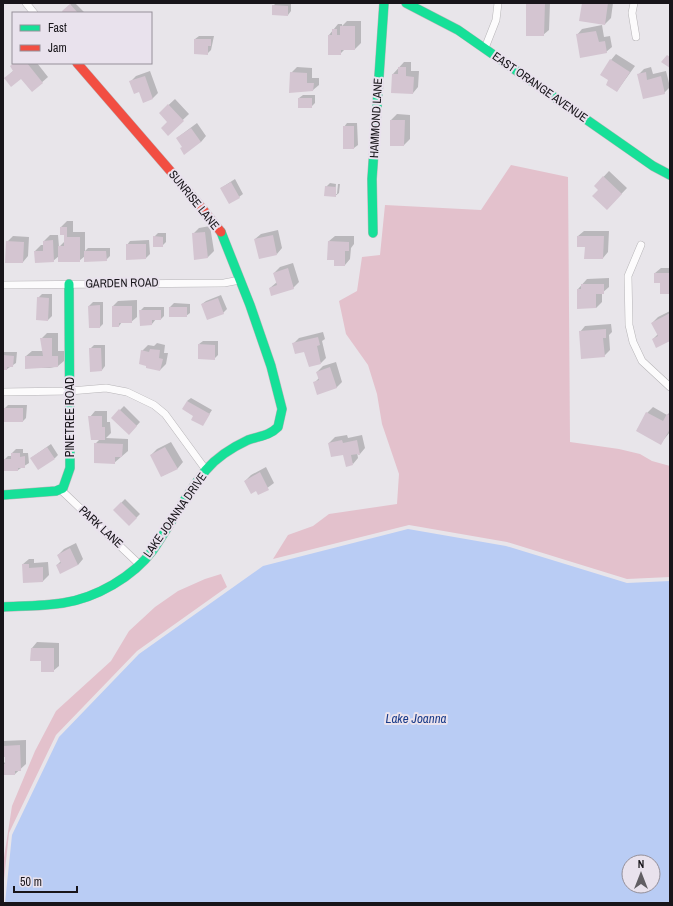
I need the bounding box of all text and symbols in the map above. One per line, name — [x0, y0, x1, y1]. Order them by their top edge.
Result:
legend — [12, 12, 152, 64]
text: Fast — [48, 20, 67, 36]
text: Jam — [48, 40, 67, 56]
street label: EAST ORANGE AVENUE — [489, 48, 591, 126]
street label: HAMMOND LANE — [366, 77, 386, 159]
street label: SUNRISE LANE — [165, 167, 223, 233]
street label: GARDEN ROAD — [85, 274, 159, 292]
street label: PINETREE ROAD — [62, 377, 78, 457]
street label: LAKE JOANNA DRIVE — [140, 469, 210, 561]
street label: PARK LANE — [76, 503, 126, 551]
water label: Lake Joanna — [385, 710, 447, 727]
north arrow — [621, 854, 661, 894]
text: N — [638, 857, 644, 871]
scale bar — [14, 868, 77, 894]
text: 50 m — [20, 874, 42, 890]

